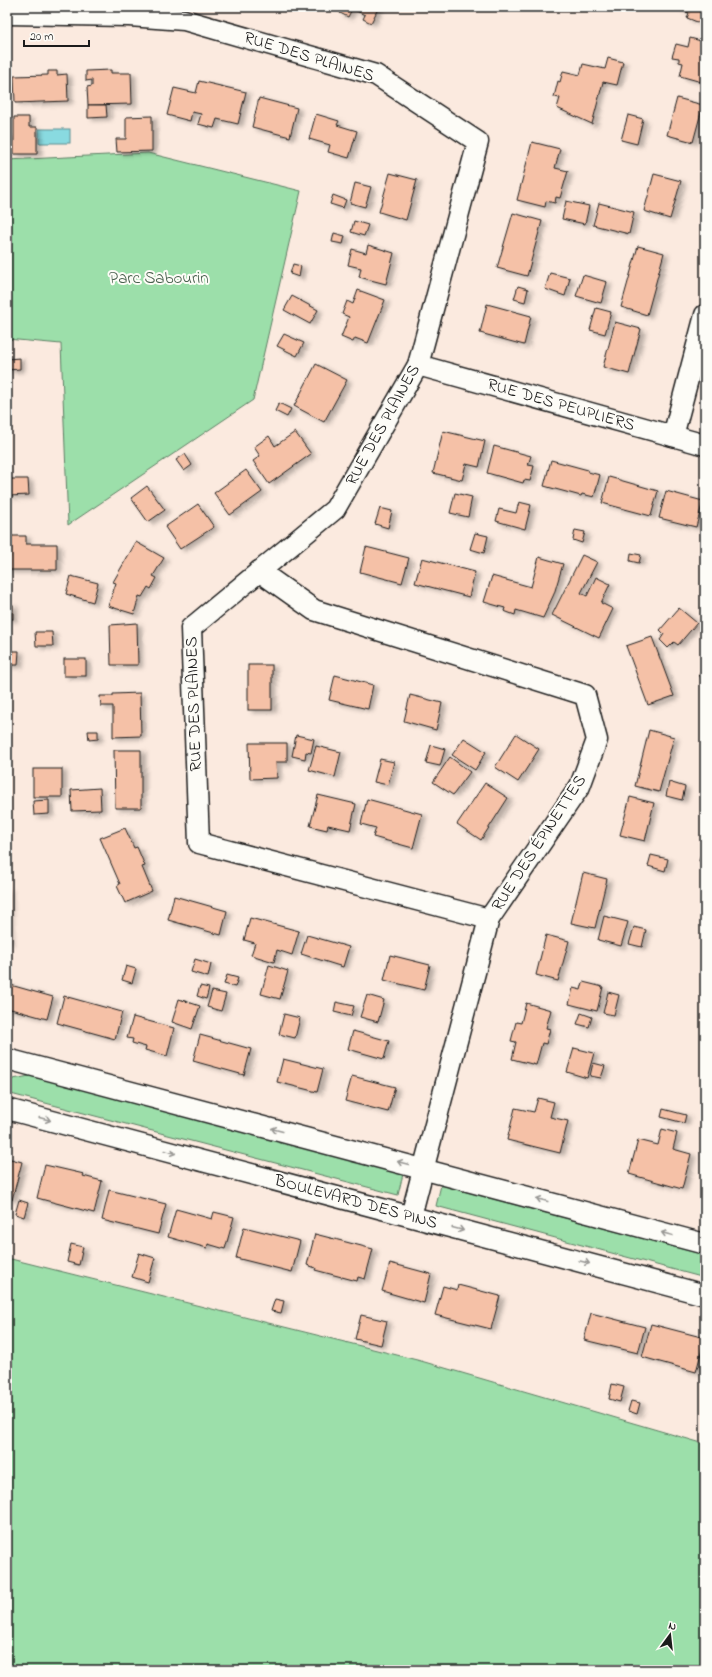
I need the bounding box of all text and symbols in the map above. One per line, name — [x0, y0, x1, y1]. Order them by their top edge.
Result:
scale bar — [24, 22, 89, 48]
street label: RUE DES PLAINES — [241, 25, 377, 89]
text: 20 m — [30, 28, 53, 46]
park label: Parc Sabourin — [109, 266, 209, 291]
street label: RUE DES PLAINES — [339, 360, 427, 490]
street label: RUE DES PEUPLIERS — [484, 372, 638, 438]
street label: RUE DES PLAINES — [179, 636, 209, 772]
street label: RUE DES ÉPINETTES — [485, 770, 593, 916]
one-way arrow — [38, 1115, 51, 1123]
one-way arrow — [271, 1126, 284, 1133]
one-way arrow — [164, 1149, 177, 1156]
one-way arrow — [396, 1159, 409, 1166]
street label: BOULEVARD DES PINS — [271, 1168, 440, 1236]
one-way arrow — [536, 1196, 549, 1204]
one-way arrow — [452, 1226, 465, 1233]
one-way arrow — [661, 1230, 674, 1237]
one-way arrow — [577, 1259, 590, 1267]
north arrow — [650, 1615, 690, 1655]
text: N — [667, 1618, 678, 1635]

